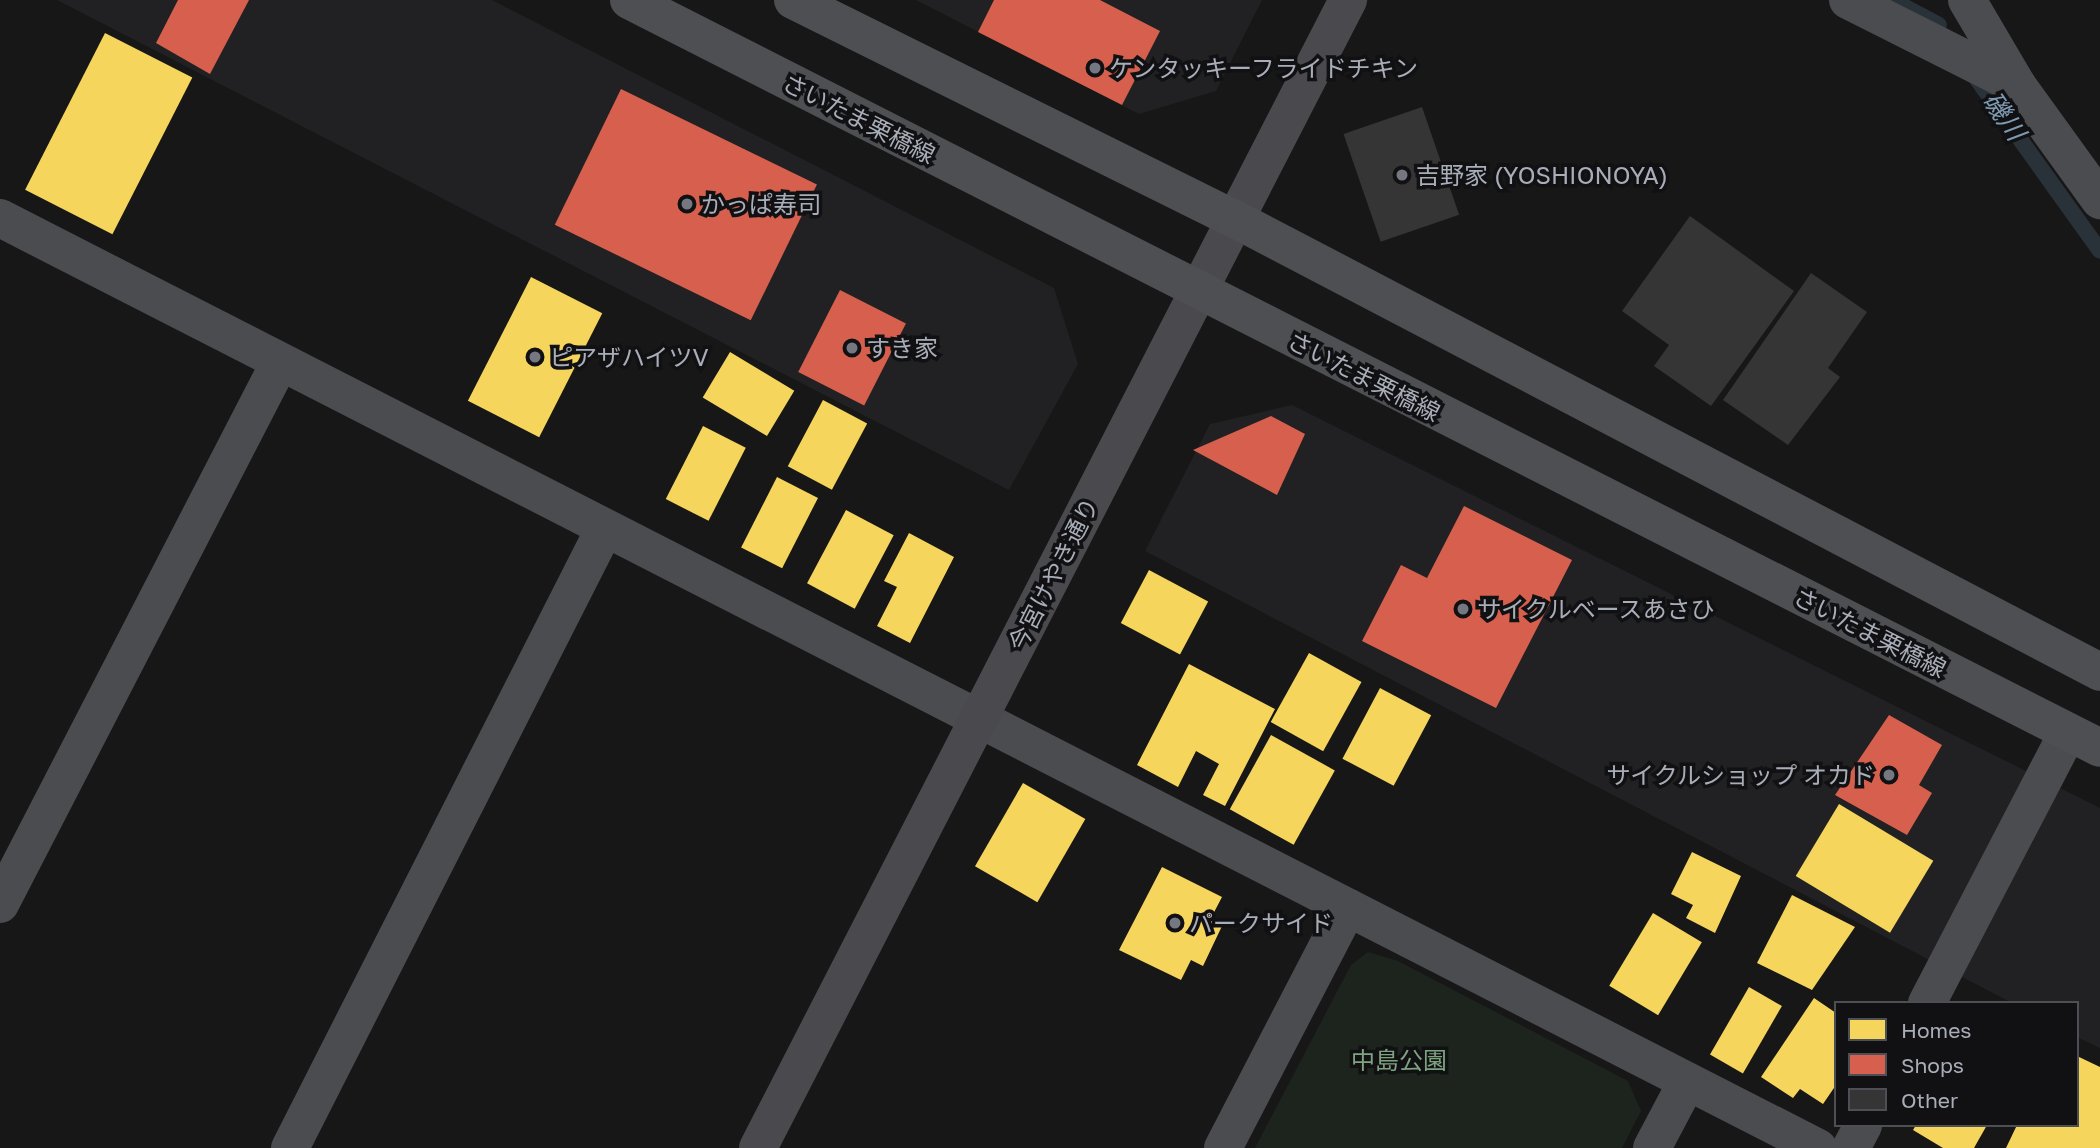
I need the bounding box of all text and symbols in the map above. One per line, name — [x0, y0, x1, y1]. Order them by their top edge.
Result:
place label: ケンタッキーフライドチキン — [1109, 54, 1421, 82]
marker: ケンタッキーフライドチキン — [1087, 60, 1103, 76]
street label: さいたま栗橋線 — [778, 67, 940, 169]
water label: 磯川 — [1976, 86, 2032, 146]
place label: 吉野家 (YOSHIONOYA) — [1416, 161, 1668, 189]
marker: 吉野家 (YOSHIONOYA) — [1394, 167, 1410, 183]
place label: かっぱ寿司 — [701, 190, 821, 218]
marker: かっぱ寿司 — [679, 196, 695, 212]
street label: さいたま栗橋線 — [1283, 325, 1445, 427]
place label: すき家 — [866, 334, 938, 362]
marker: すき家 — [844, 340, 860, 356]
place label: ピアザハイツV — [549, 343, 709, 371]
marker: ピアザハイツV — [527, 349, 543, 365]
street label: 今宮けやき通り — [1002, 493, 1104, 655]
street label: さいたま栗橋線 — [1789, 581, 1951, 683]
place label: サイクルベースあさひ — [1477, 595, 1717, 623]
marker: サイクルベースあさひ — [1455, 601, 1471, 617]
place label: サイクルショップ オカド — [1605, 761, 1875, 789]
marker: サイクルショップ オカド — [1881, 767, 1897, 783]
place label: パークサイド — [1189, 909, 1333, 937]
marker: パークサイド — [1167, 915, 1183, 931]
legend — [1834, 1001, 2079, 1127]
text: Homes — [1901, 1017, 1971, 1043]
park label: 中島公園 — [1351, 1046, 1447, 1074]
text: Shops — [1901, 1052, 1964, 1078]
text: Other — [1901, 1087, 1958, 1113]

